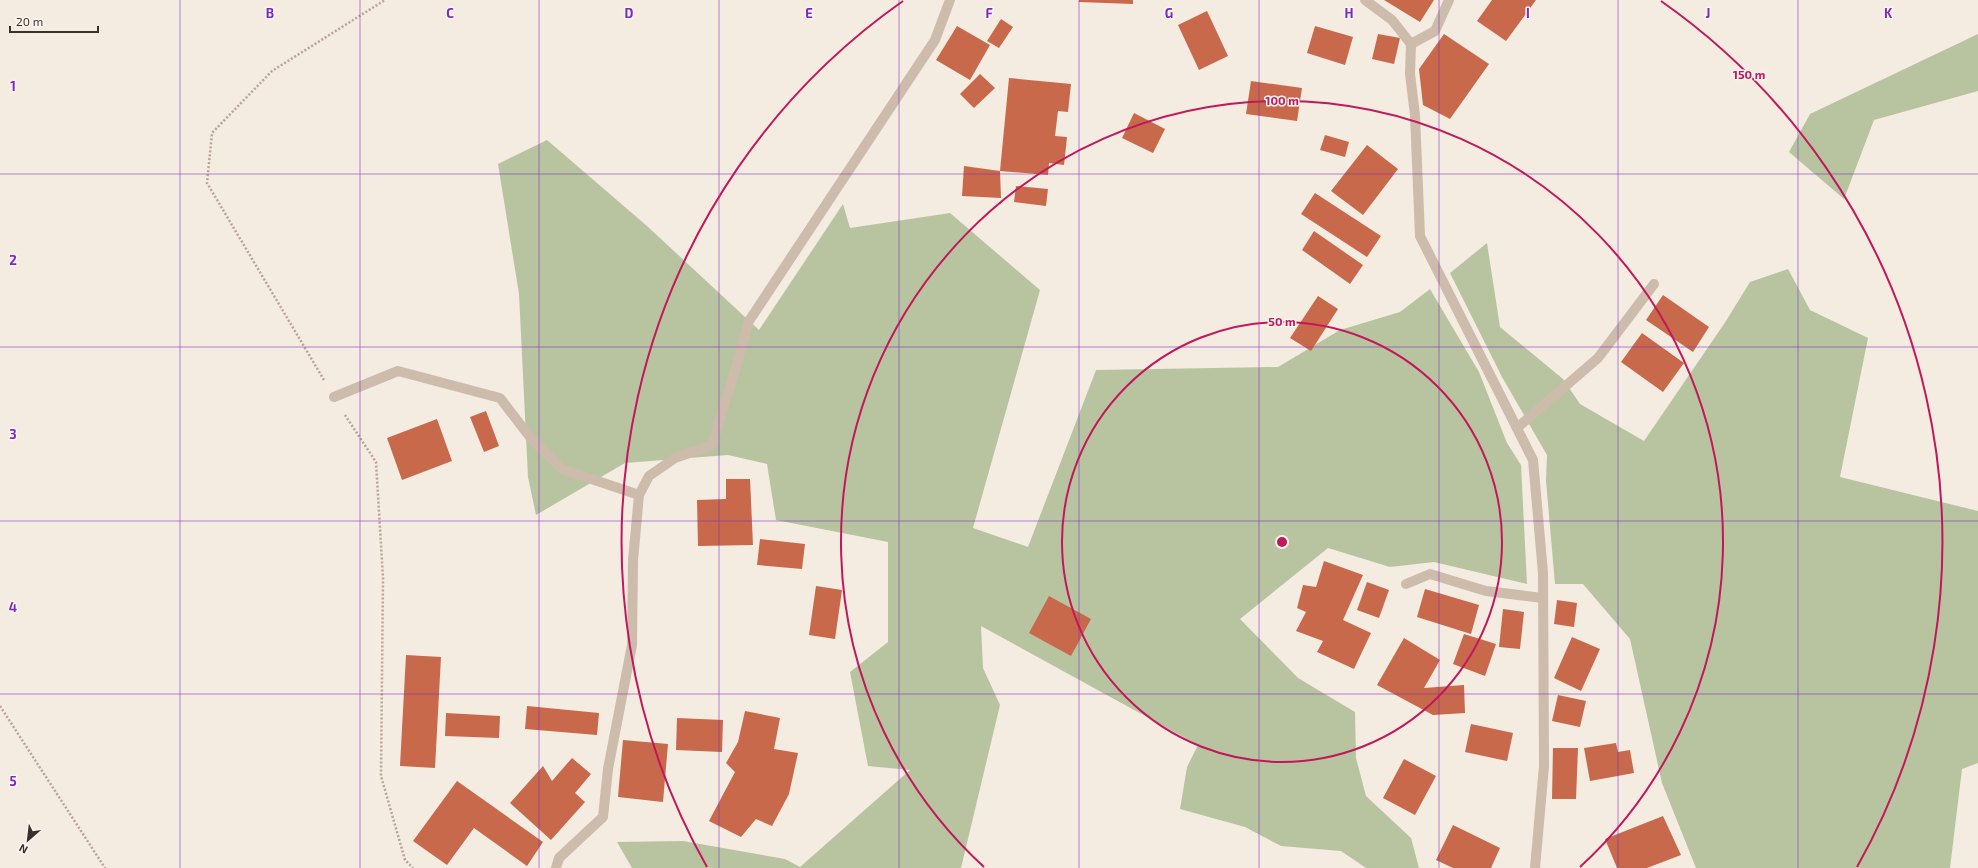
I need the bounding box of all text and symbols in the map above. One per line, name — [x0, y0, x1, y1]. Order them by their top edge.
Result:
text: B — [266, 5, 274, 21]
text: C — [446, 5, 454, 21]
text: D — [625, 5, 634, 21]
text: E — [805, 5, 813, 21]
text: F — [985, 5, 993, 21]
text: G — [1165, 5, 1173, 21]
text: H — [1345, 5, 1354, 21]
text: I — [1526, 5, 1530, 21]
text: J — [1706, 5, 1710, 21]
text: K — [1884, 5, 1893, 21]
scale bar — [10, 8, 98, 34]
text: 20 m — [16, 14, 43, 28]
text: 150 m — [1733, 67, 1765, 81]
text: 1 — [10, 78, 16, 94]
text: 100 m — [1265, 93, 1299, 107]
text: 2 — [9, 252, 17, 268]
text: 50 m — [1268, 314, 1296, 328]
text: 3 — [9, 426, 17, 442]
centre of rings — [1275, 535, 1289, 549]
text: 4 — [9, 599, 17, 615]
text: 5 — [9, 773, 17, 789]
north arrow — [8, 820, 48, 860]
text: N — [16, 842, 30, 857]

